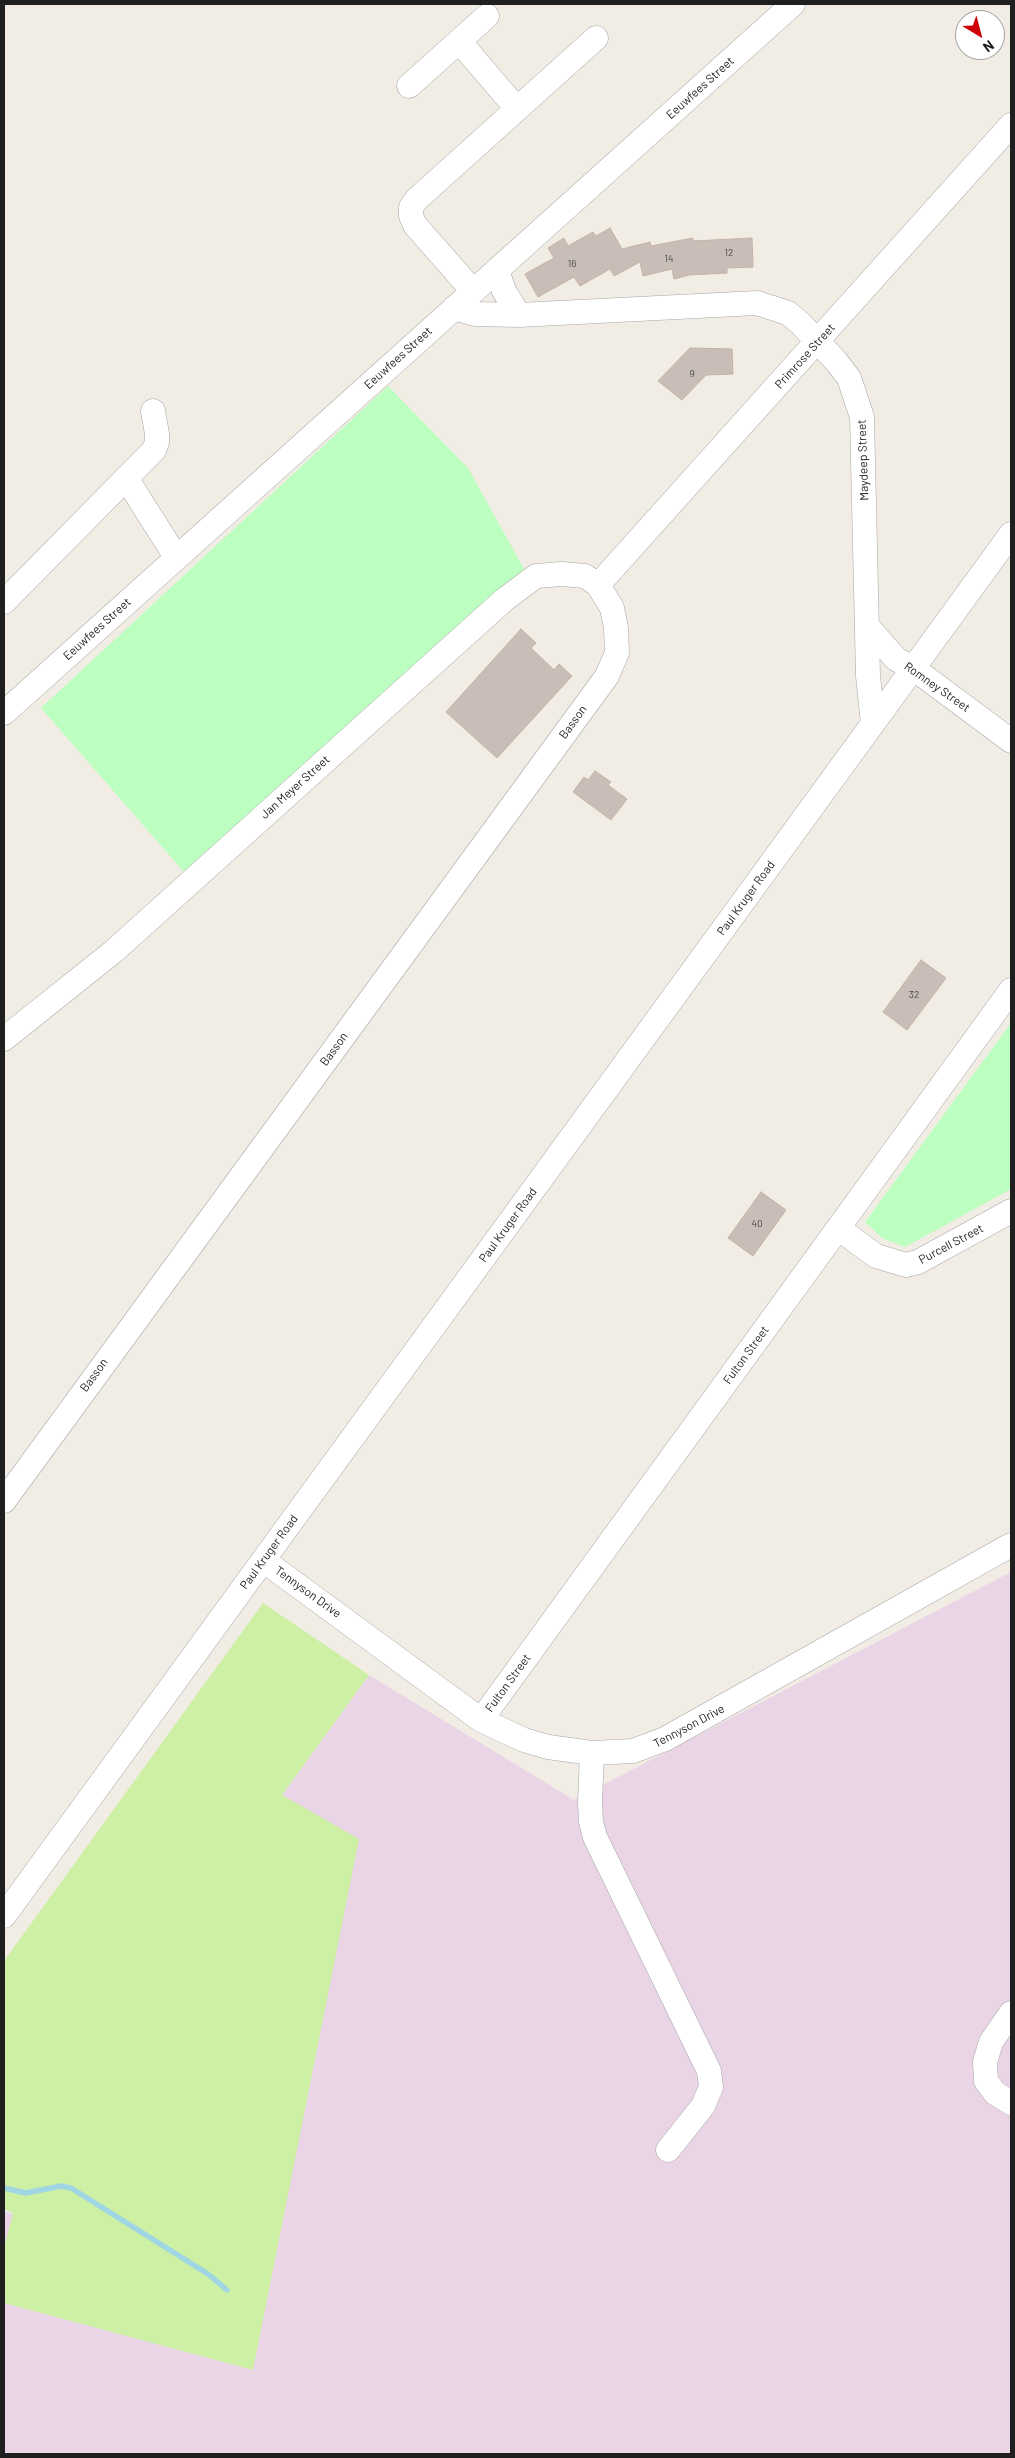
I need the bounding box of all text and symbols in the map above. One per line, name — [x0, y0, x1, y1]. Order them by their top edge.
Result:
north arrow — [955, 10, 1005, 60]
text: N — [980, 37, 998, 56]
street label: Eeuwfees Street — [663, 54, 737, 122]
house number: 12 — [725, 247, 733, 259]
house number: 14 — [664, 253, 674, 265]
house number: 16 — [568, 258, 576, 270]
street label: Primrose Street — [772, 320, 838, 392]
street label: Eeuwfees Street — [361, 324, 435, 392]
house number: 9 — [689, 368, 695, 380]
street label: Maydeep Street — [854, 419, 872, 501]
street label: Eeuwfees Street — [60, 595, 134, 663]
street label: Romney Street — [901, 659, 973, 715]
street label: Basson — [556, 702, 590, 742]
street label: Jan Meyer Street — [257, 752, 333, 822]
street label: Paul Kruger Road — [714, 858, 778, 938]
house number: 32 — [909, 989, 919, 1001]
street label: Basson — [317, 1029, 351, 1069]
street label: Paul Kruger Road — [476, 1185, 540, 1265]
house number: 40 — [751, 1218, 763, 1230]
street label: Purcell Street — [916, 1221, 986, 1267]
street label: Fulton Street — [720, 1323, 772, 1387]
street label: Basson — [77, 1355, 111, 1395]
street label: Paul Kruger Road — [237, 1512, 301, 1592]
street label: Tennyson Drive — [272, 1563, 344, 1621]
street label: Fulton Street — [482, 1651, 534, 1715]
street label: Tennyson Drive — [651, 1701, 727, 1751]

